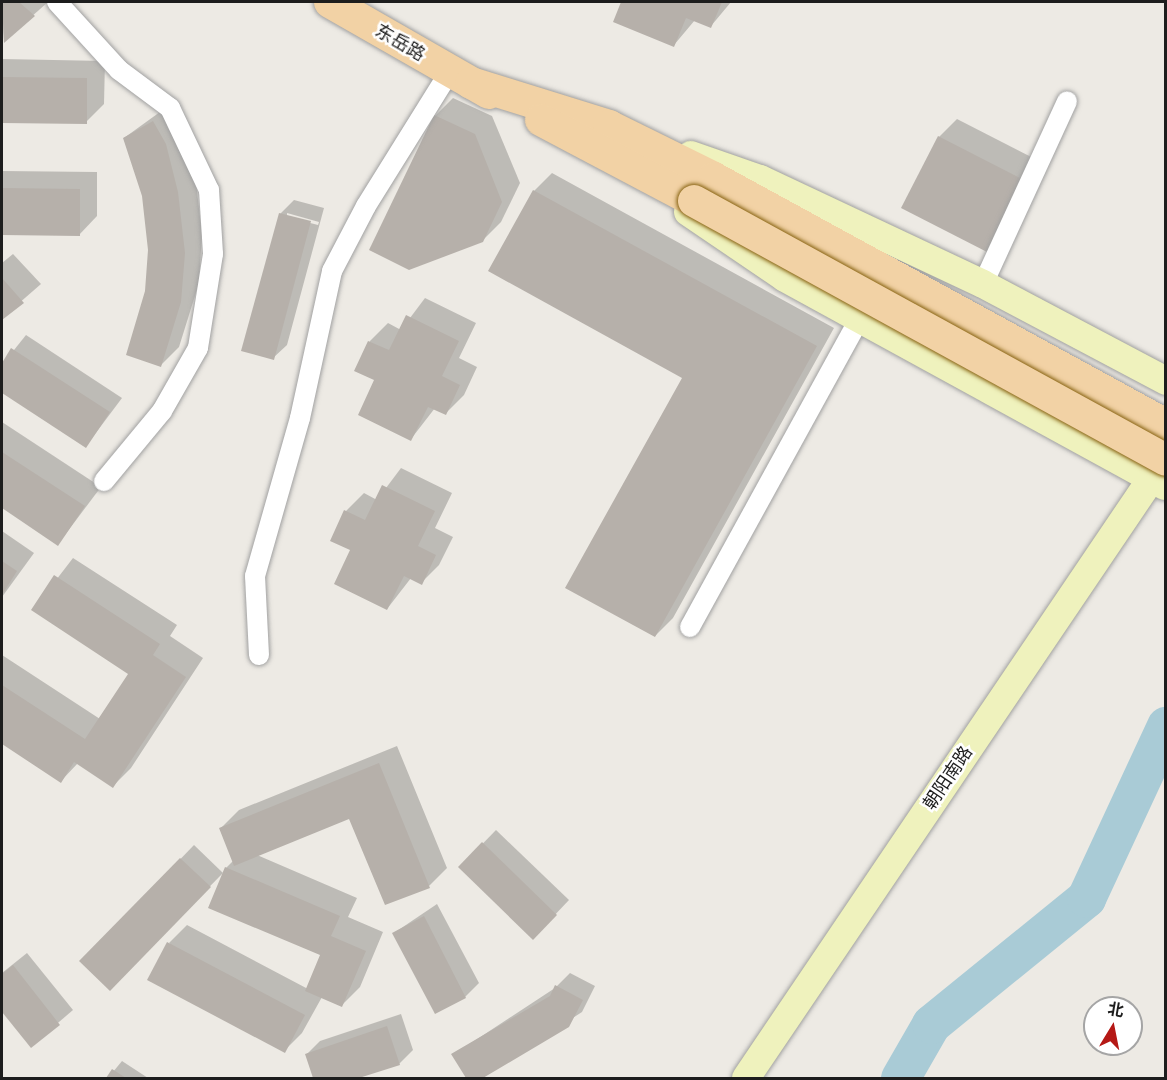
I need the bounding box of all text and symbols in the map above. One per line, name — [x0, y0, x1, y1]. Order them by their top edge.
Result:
street label: 东岳路 — [371, 20, 429, 66]
street label: 朝阳南路 — [919, 742, 977, 814]
north arrow — [1083, 996, 1143, 1056]
text: 北 — [1106, 999, 1125, 1020]

